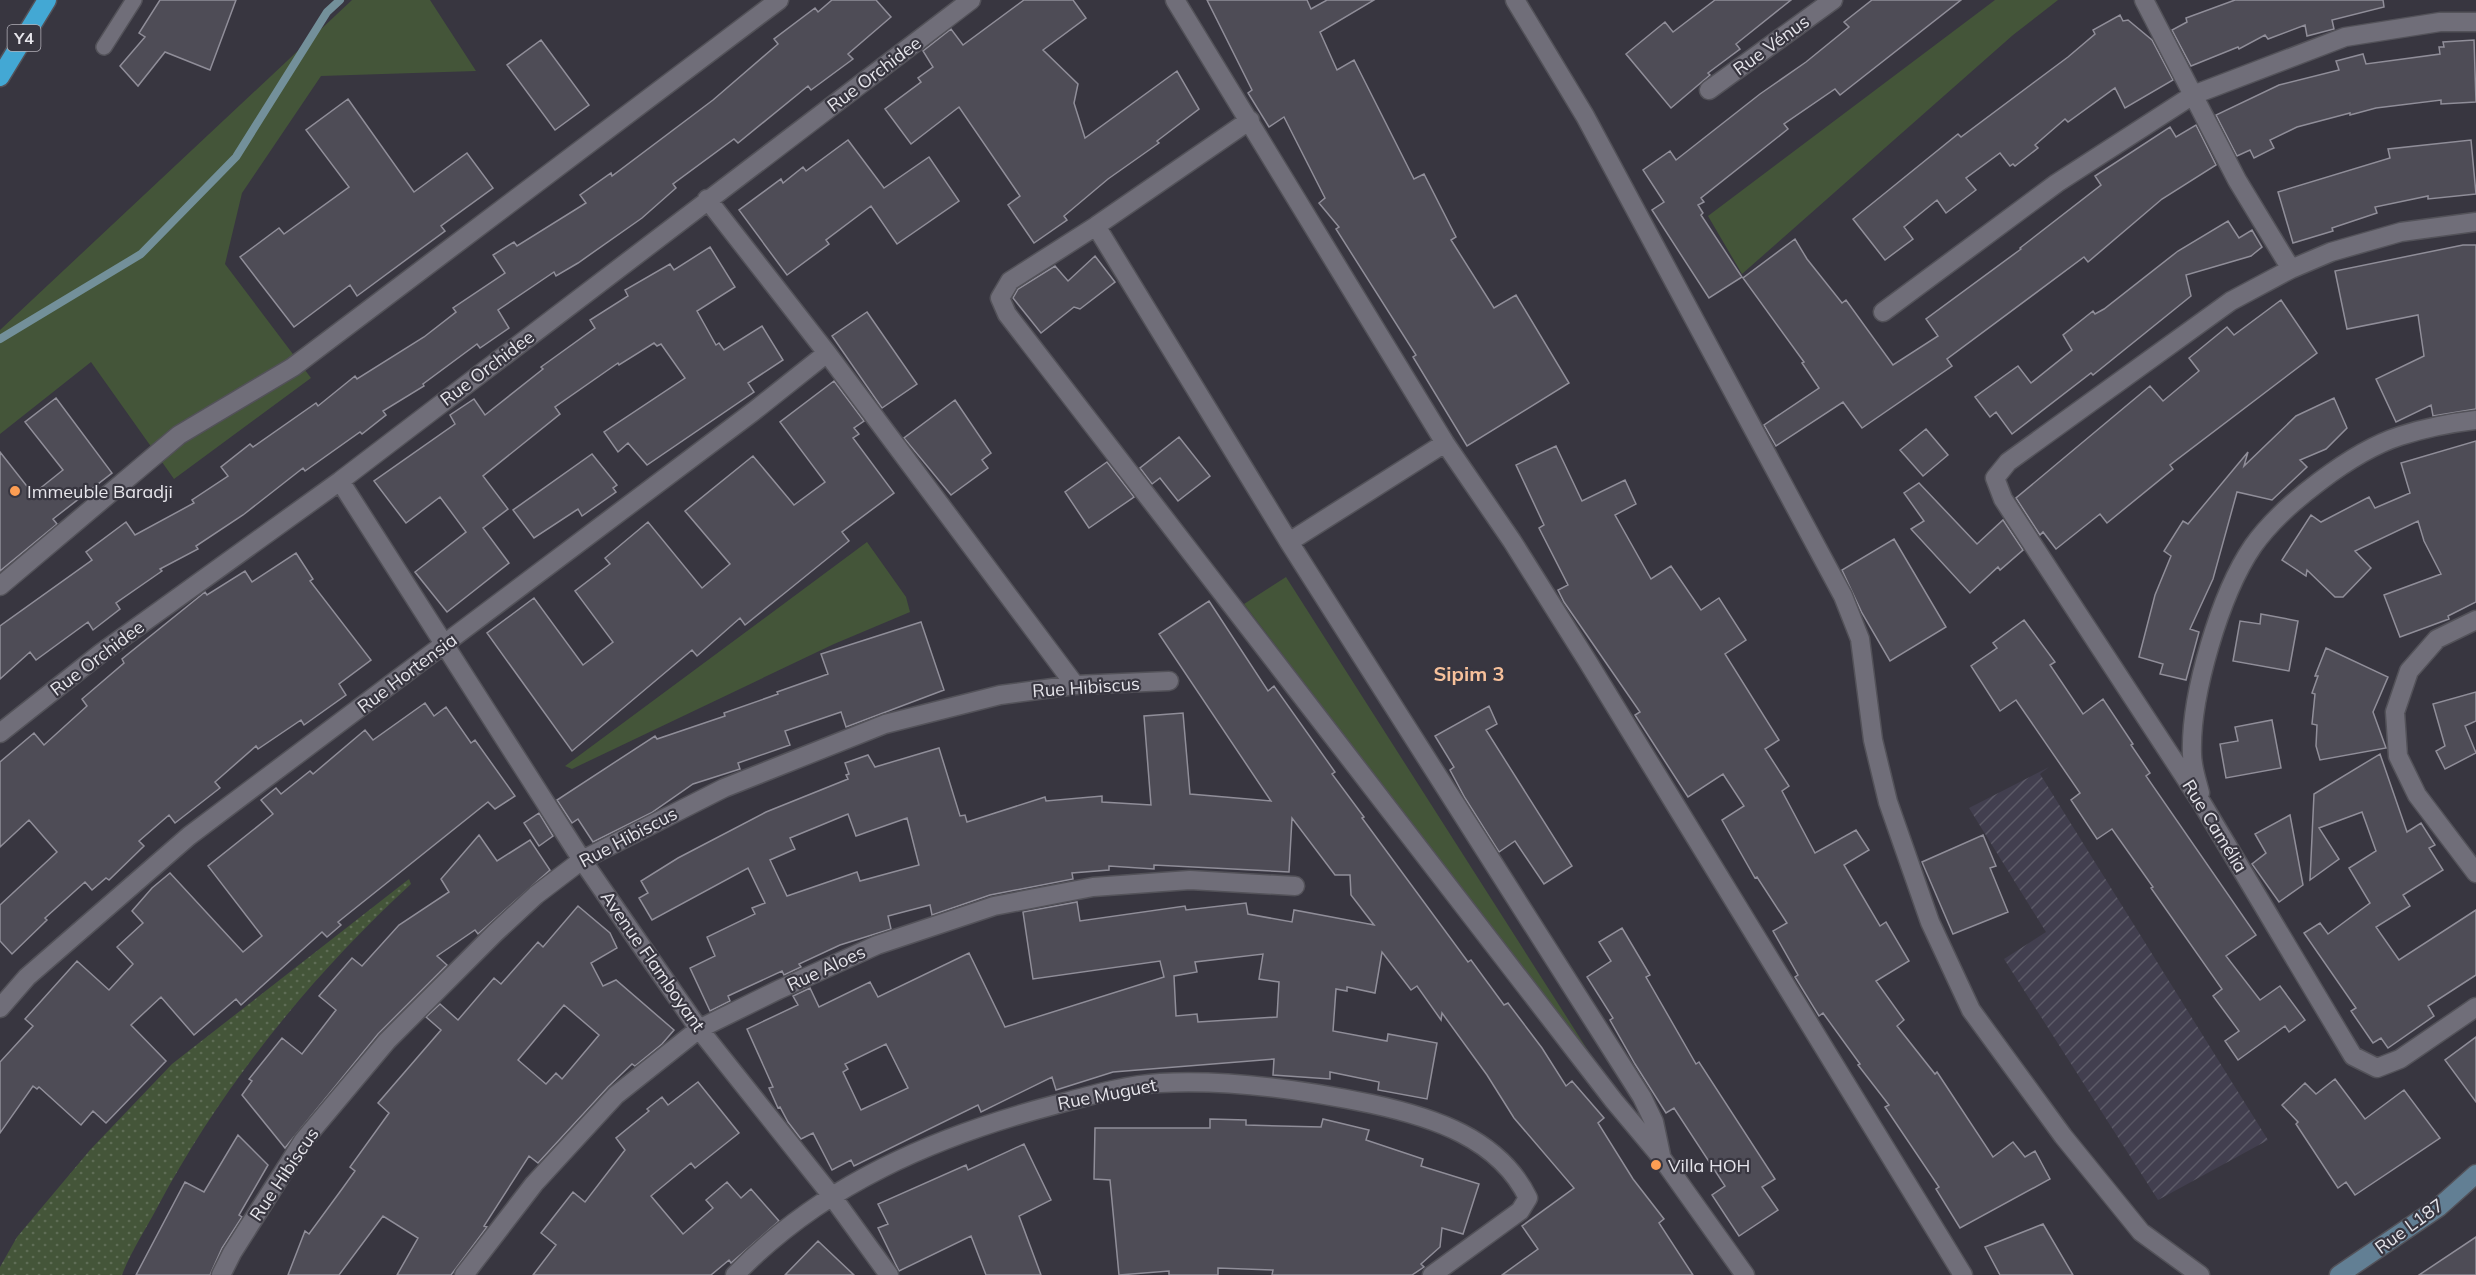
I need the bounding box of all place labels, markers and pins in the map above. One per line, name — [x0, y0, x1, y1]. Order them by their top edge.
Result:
place label: Immeuble Baradji — [27, 480, 173, 503]
marker: Immeuble Baradji — [8, 484, 22, 498]
place label: Villa HOH — [1668, 1154, 1750, 1177]
marker: Villa HOH — [1649, 1158, 1663, 1172]

